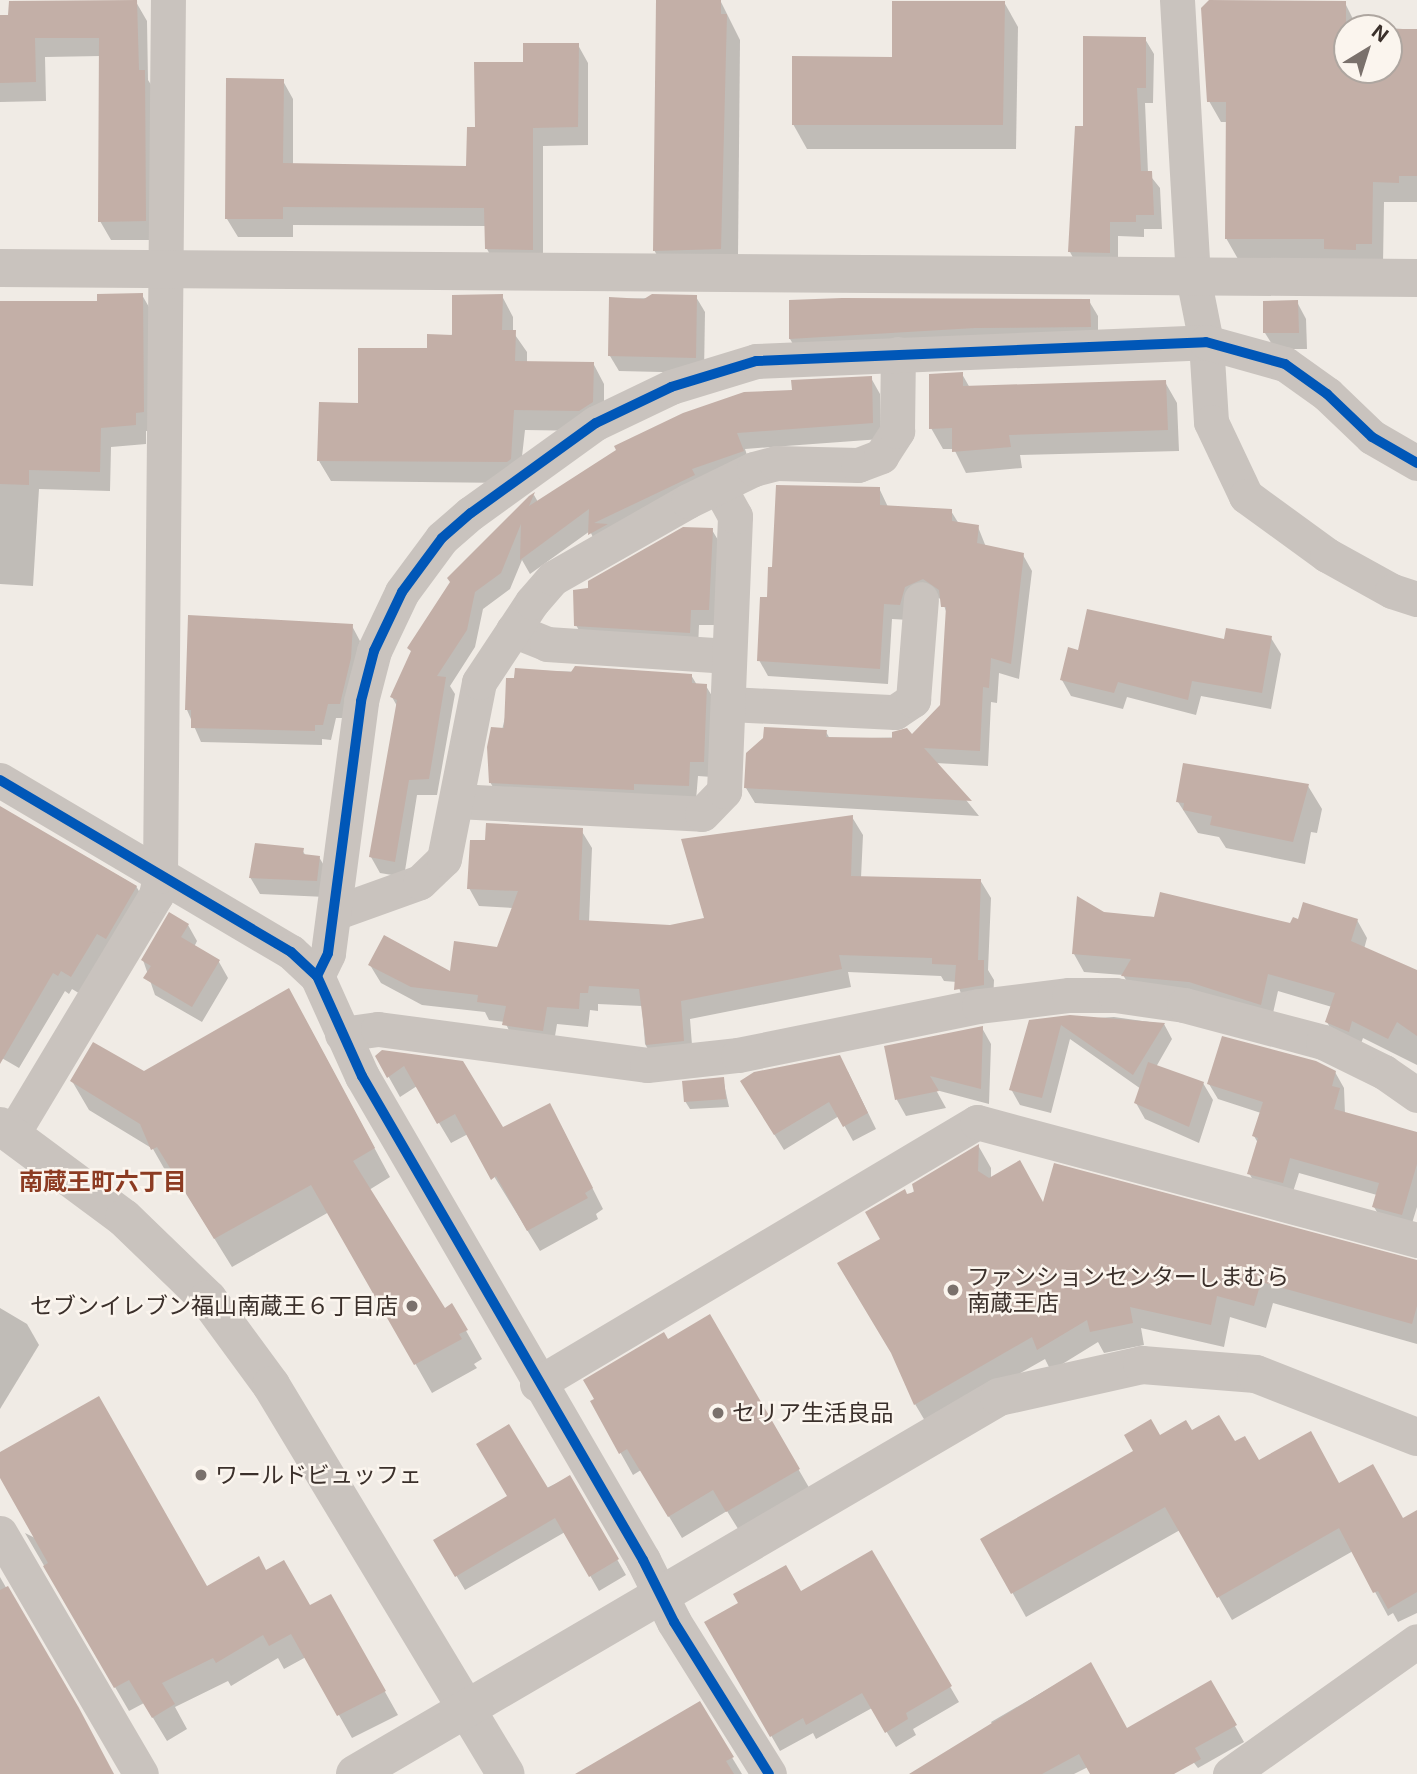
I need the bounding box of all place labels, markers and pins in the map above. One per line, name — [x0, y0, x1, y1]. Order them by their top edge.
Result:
place label: ファンションセンターしまむら 南蔵王店 — [967, 1263, 1289, 1317]
marker: ファンションセンターしまむら 南蔵王店 — [945, 1282, 961, 1298]
place label: セブンイレブン福山南蔵王６丁目店 — [30, 1292, 398, 1320]
marker: セブンイレブン福山南蔵王６丁目店 — [404, 1298, 420, 1314]
place label: セリア生活良品 — [732, 1399, 893, 1427]
marker: セリア生活良品 — [710, 1405, 726, 1421]
place label: ワールドビュッフェ — [215, 1461, 422, 1489]
marker: ワールドビュッフェ — [193, 1467, 209, 1483]

